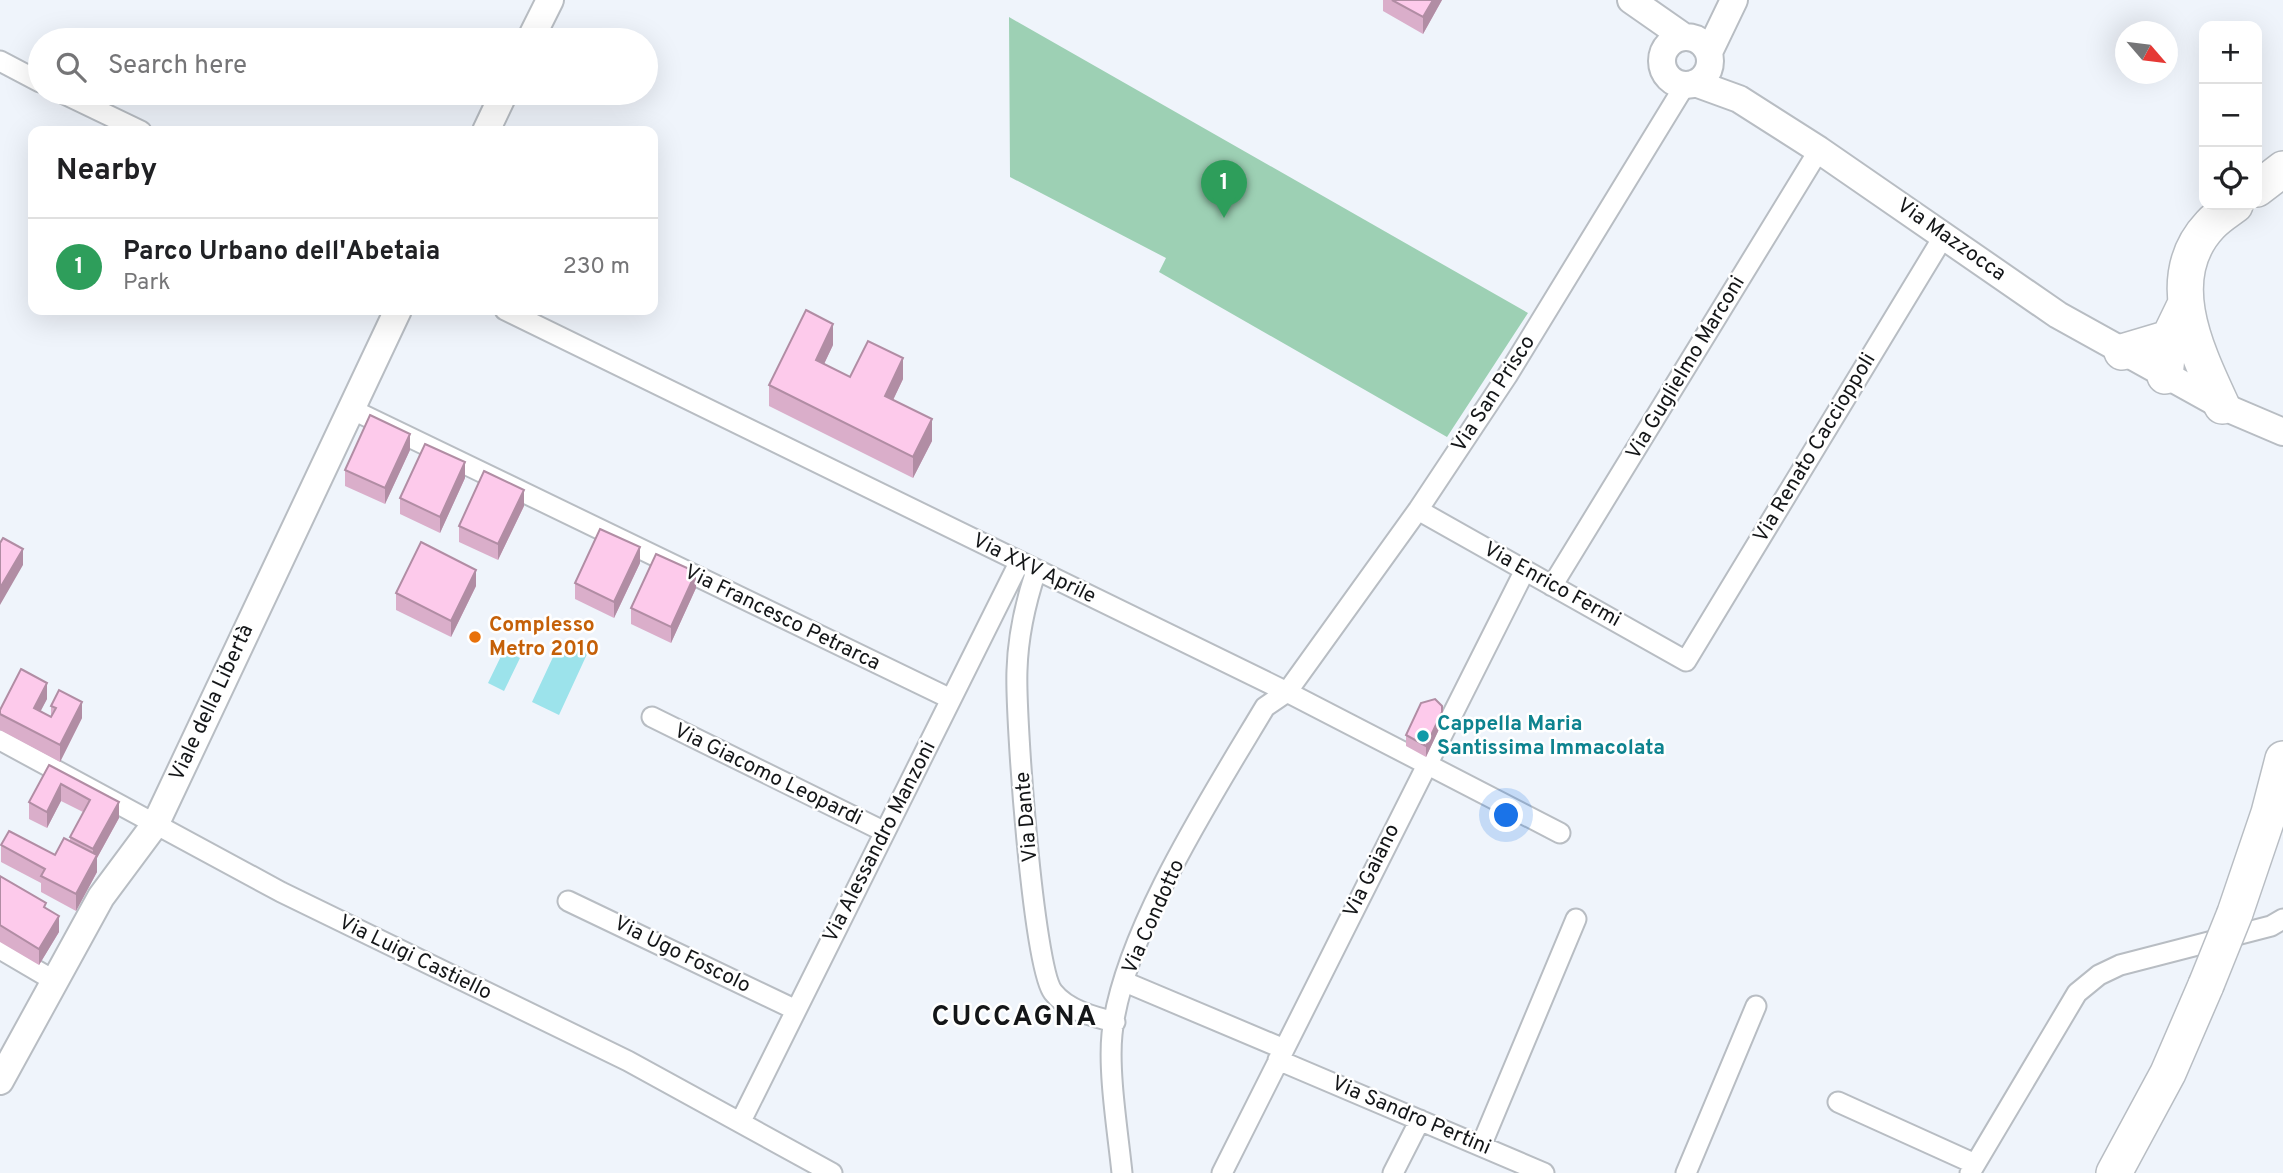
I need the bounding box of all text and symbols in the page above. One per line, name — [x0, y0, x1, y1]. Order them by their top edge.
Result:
north arrow — [2115, 21, 2178, 84]
map controls — [2199, 21, 2262, 210]
button: + — [2199, 21, 2262, 84]
search box — [28, 28, 658, 105]
icon: search — [52, 48, 90, 86]
text: Search here — [108, 50, 247, 83]
button: − — [2199, 84, 2262, 147]
button: locate — [2199, 147, 2262, 210]
text: Nearby — [56, 153, 157, 190]
pin: 1 — [1201, 160, 1247, 218]
street label: Via Mazzocca — [1891, 192, 2011, 288]
text: Parco Urbano dell'Abetaia — [123, 236, 440, 269]
text: 1 — [74, 253, 84, 282]
text: 230 m — [563, 253, 630, 282]
text: Park — [123, 269, 170, 298]
street label: Via Guglielmo Marconi — [1620, 271, 1752, 465]
street label: Via San Prisco — [1446, 330, 1542, 458]
street label: Via Renato Caccioppoli — [1748, 348, 1882, 548]
street label: Via XXV Aprile — [968, 527, 1100, 611]
street label: Via Enrico Fermi — [1478, 536, 1626, 634]
street label: Via Francesco Petrarca — [680, 559, 884, 677]
place label: Complesso Metro 2010 — [489, 612, 599, 663]
street label: Viale della Libertà — [164, 620, 260, 786]
marker: Complesso Metro 2010 — [467, 629, 483, 645]
place label: Cappella Maria Santissima Immacolata — [1437, 711, 1665, 762]
street label: Via Giacomo Leopardi — [669, 718, 867, 832]
marker: Cappella Maria Santissima Immacolata — [1415, 728, 1431, 744]
street label: Via Alessandro Manzoni — [817, 737, 943, 947]
street label: Via Dante — [1010, 771, 1044, 863]
your location — [1489, 798, 1523, 832]
street label: Via Gaiano — [1338, 820, 1406, 922]
street label: Via Condotto — [1117, 855, 1191, 979]
street label: Via Luigi Castiello — [334, 909, 496, 1007]
street label: Via Ugo Foscolo — [609, 910, 755, 1000]
district label: CUCCAGNA — [932, 1000, 1098, 1036]
street label: Via Sandro Pertini — [1327, 1070, 1495, 1162]

